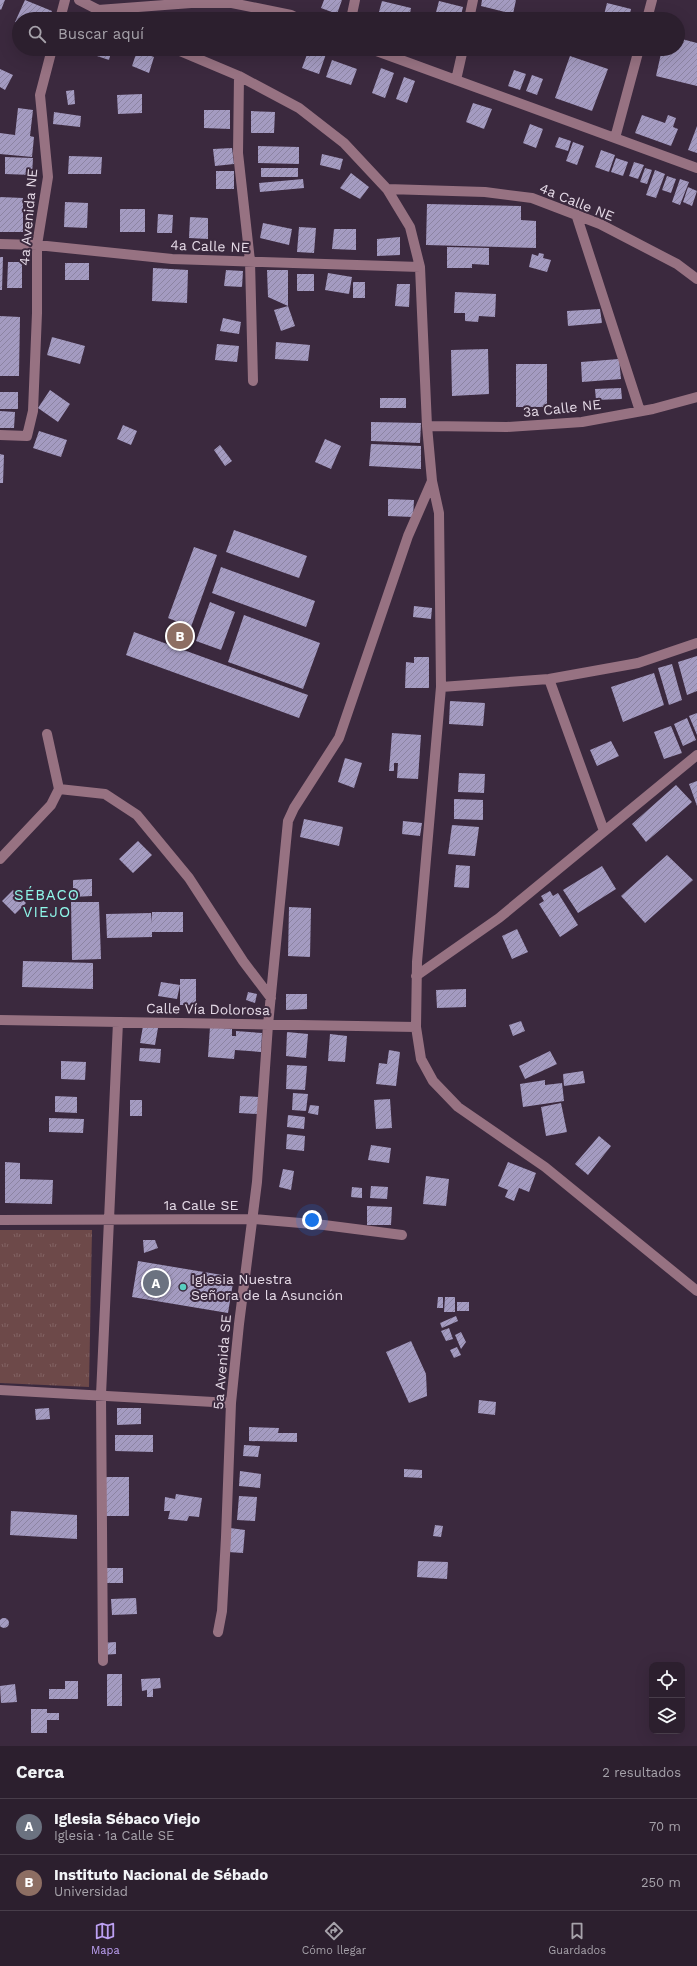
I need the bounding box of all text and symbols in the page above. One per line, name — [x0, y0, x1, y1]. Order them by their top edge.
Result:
search box — [12, 12, 685, 56]
icon: search — [26, 23, 48, 45]
text: Buscar aquí — [58, 25, 144, 43]
street label: 4a Avenida NE — [16, 168, 40, 266]
street label: 4a Calle NE — [537, 180, 617, 224]
street label: 4a Calle NE — [170, 237, 250, 255]
street label: 3a Calle NE — [522, 396, 602, 420]
pin: B — [167, 621, 193, 651]
district label: SÉBACO VIEJO — [14, 886, 80, 921]
street label: Calle Vía Dolorosa — [146, 1000, 270, 1018]
street label: 1a Calle SE — [164, 1197, 238, 1213]
your location — [302, 1210, 322, 1230]
pin: A — [143, 1268, 169, 1298]
place label: Iglesia Nuestra Señora de la Asunción — [191, 1271, 343, 1303]
marker: Iglesia Nuestra Señora de la Asunción — [178, 1282, 188, 1292]
street label: 5a Avenida SE — [210, 1314, 234, 1410]
map controls — [649, 1662, 685, 1734]
button: locate — [649, 1662, 685, 1698]
button: layers — [649, 1698, 685, 1734]
text: Cerca — [16, 1762, 64, 1782]
text: 2 resultados — [602, 1765, 681, 1780]
text: Iglesia Sébaco Viejo — [54, 1810, 200, 1828]
text: A — [25, 1819, 33, 1834]
text: 70 m — [649, 1819, 681, 1834]
text: Iglesia · 1a Calle SE — [54, 1828, 174, 1843]
text: Instituto Nacional de Sébado — [54, 1866, 268, 1884]
text: B — [25, 1875, 33, 1890]
text: 250 m — [641, 1875, 681, 1890]
text: Universidad — [54, 1884, 128, 1899]
tab: Mapa — [91, 1920, 120, 1957]
tab: Cómo llegar — [302, 1920, 366, 1957]
tab: Guardados — [548, 1920, 606, 1957]

